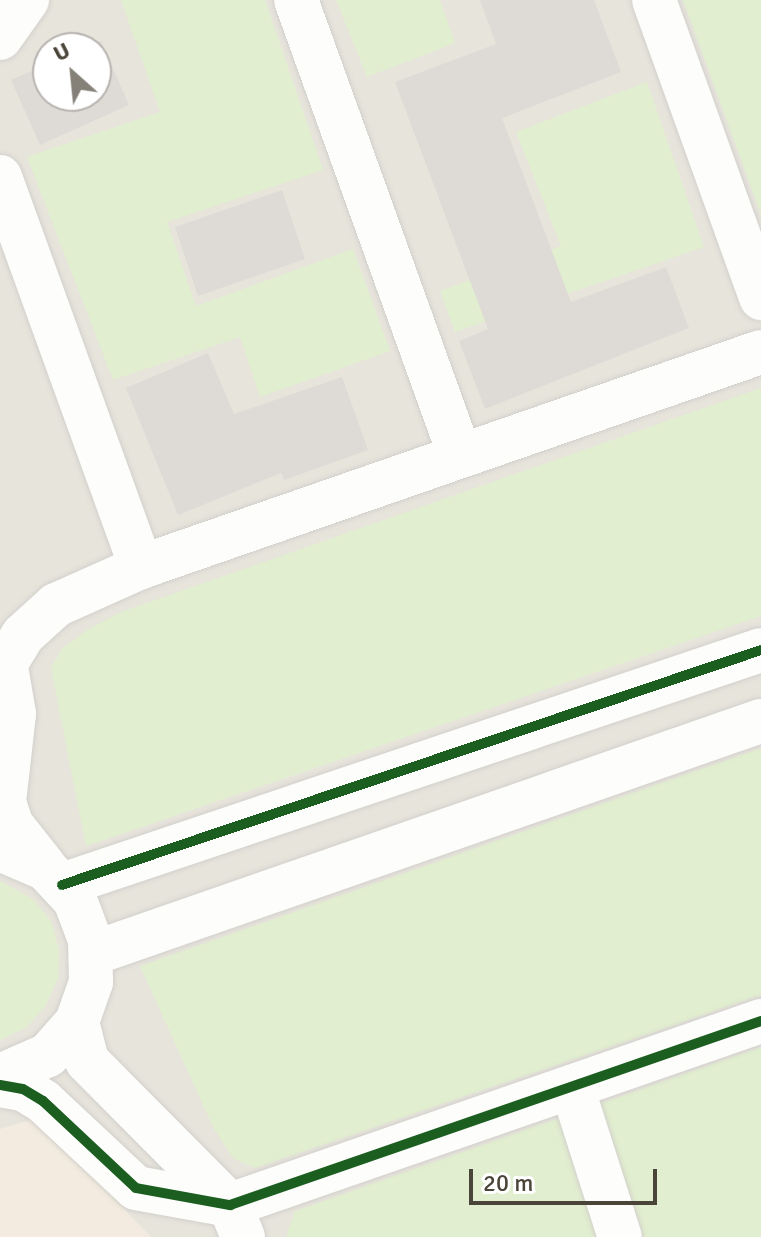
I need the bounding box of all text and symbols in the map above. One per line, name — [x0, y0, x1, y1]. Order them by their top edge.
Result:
north arrow — [32, 32, 112, 112]
text: U — [49, 37, 75, 67]
scale bar — [473, 1153, 661, 1203]
text: 20 m — [483, 1168, 533, 1198]

